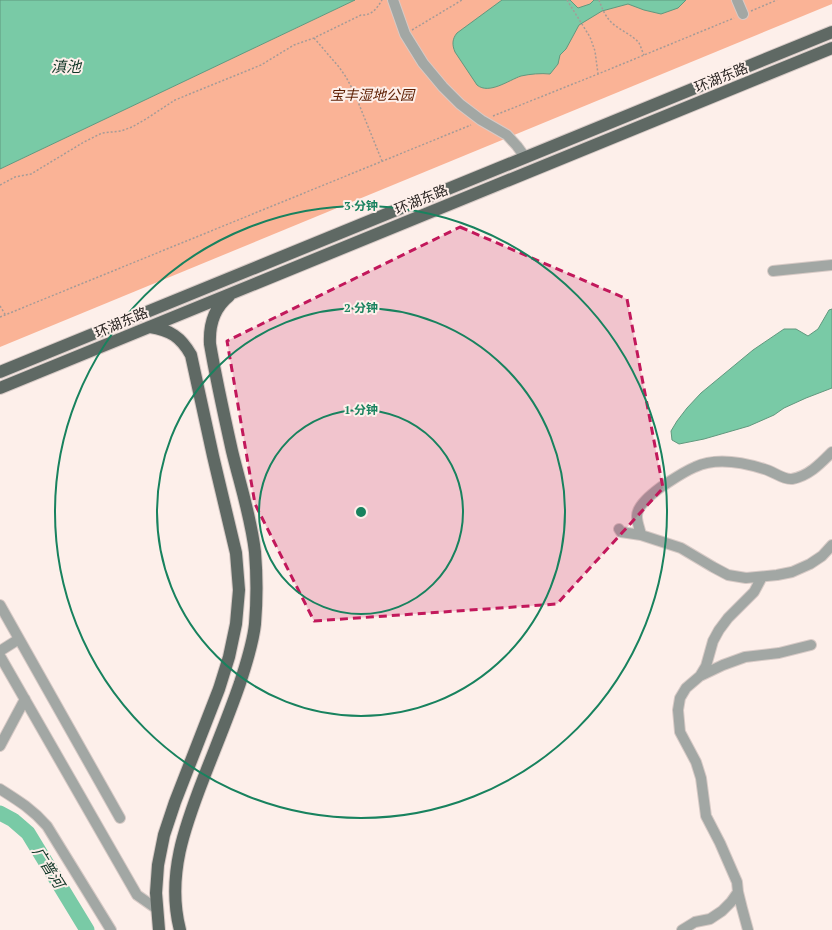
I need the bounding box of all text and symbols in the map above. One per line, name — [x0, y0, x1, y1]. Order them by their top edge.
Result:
water label: 滇池 — [51, 56, 83, 76]
street label: 环湖东路 — [691, 58, 751, 96]
park label: 宝丰湿地公园 — [330, 85, 416, 104]
street label: 环湖东路 — [391, 180, 451, 218]
text: 3 分钟 — [344, 198, 378, 213]
text: 2 分钟 — [344, 300, 378, 315]
street label: 环湖东路 — [92, 302, 150, 342]
text: 1 分钟 — [344, 402, 378, 417]
centre of rings — [354, 505, 368, 519]
water label: 广普河 — [29, 843, 71, 894]

